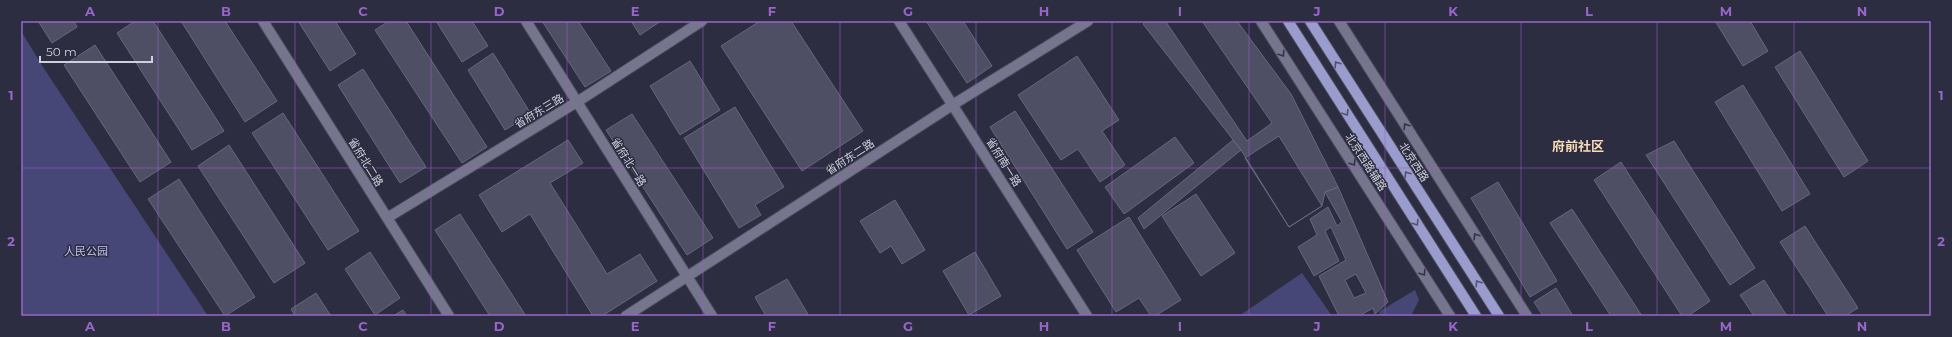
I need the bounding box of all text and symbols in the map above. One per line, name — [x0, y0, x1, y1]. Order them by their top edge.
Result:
text: A — [84, 3, 96, 19]
text: B — [221, 3, 231, 19]
text: C — [358, 3, 368, 19]
text: D — [494, 3, 505, 19]
text: E — [631, 3, 640, 19]
text: F — [768, 3, 776, 19]
text: G — [903, 3, 913, 19]
text: H — [1039, 3, 1049, 19]
text: I — [1178, 3, 1182, 19]
text: J — [1312, 3, 1321, 19]
text: K — [1448, 3, 1458, 19]
text: L — [1585, 3, 1593, 19]
text: M — [1720, 3, 1732, 19]
text: N — [1857, 3, 1867, 19]
scale bar — [40, 38, 152, 64]
text: 50 m — [46, 44, 77, 59]
one-way arrow — [1278, 50, 1285, 57]
one-way arrow — [1335, 61, 1342, 68]
text: 1 — [8, 87, 14, 103]
text: 1 — [1938, 87, 1944, 103]
street label: 省府东三路 — [512, 91, 566, 131]
one-way arrow — [1341, 109, 1349, 116]
one-way arrow — [1403, 123, 1411, 130]
street label: 北京西路辅路 — [1342, 131, 1390, 193]
street label: 省府北二路 — [345, 135, 387, 189]
street label: 省府北一路 — [608, 135, 650, 189]
street label: 省府南一路 — [983, 135, 1025, 189]
street label: 省府东二路 — [823, 136, 877, 178]
district label: 府前社区 — [1552, 138, 1604, 154]
street label: 北京西路 — [1396, 140, 1432, 184]
one-way arrow — [1348, 159, 1355, 166]
one-way arrow — [1405, 171, 1412, 178]
one-way arrow — [1411, 218, 1418, 225]
text: 2 — [7, 233, 15, 249]
one-way arrow — [1473, 233, 1481, 240]
text: 2 — [1937, 233, 1945, 249]
park label: 人民公园 — [64, 244, 108, 258]
one-way arrow — [1418, 269, 1425, 276]
one-way arrow — [1475, 280, 1482, 287]
text: A — [84, 318, 96, 334]
text: B — [221, 318, 231, 334]
text: C — [358, 318, 368, 334]
text: D — [494, 318, 505, 334]
text: E — [631, 318, 640, 334]
text: F — [768, 318, 776, 334]
text: G — [903, 318, 913, 334]
text: H — [1039, 318, 1049, 334]
text: I — [1178, 318, 1182, 334]
text: J — [1312, 318, 1321, 334]
text: K — [1448, 318, 1458, 334]
text: L — [1585, 318, 1593, 334]
text: M — [1720, 318, 1732, 334]
text: N — [1857, 318, 1867, 334]

